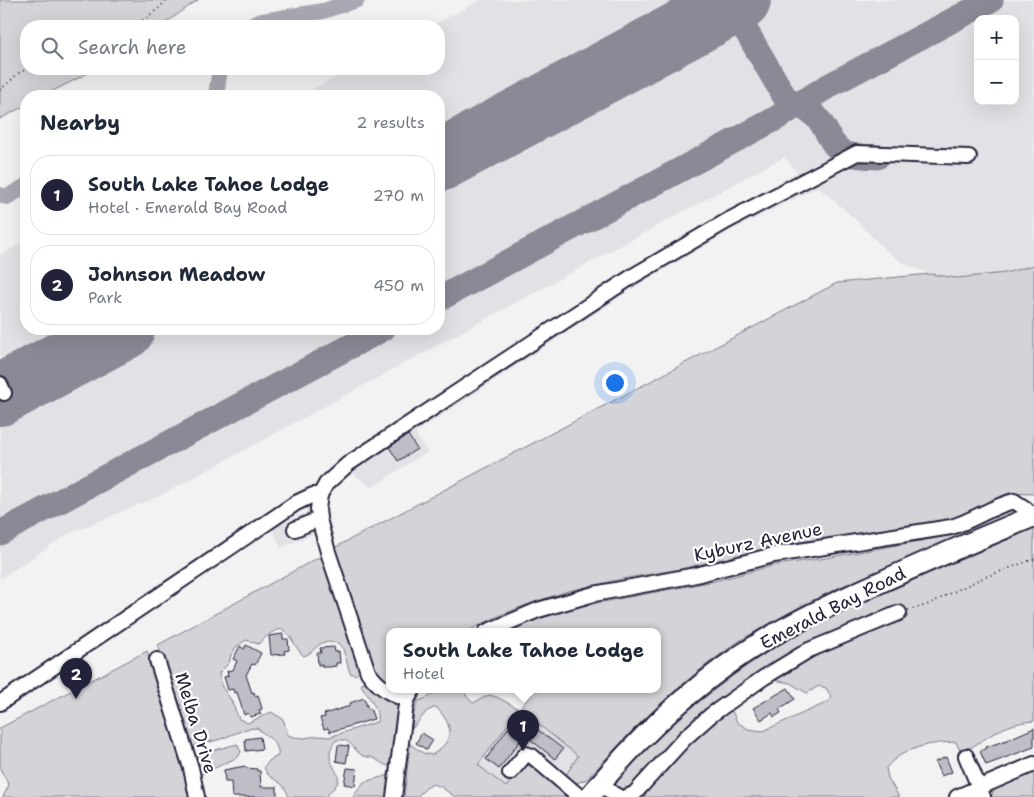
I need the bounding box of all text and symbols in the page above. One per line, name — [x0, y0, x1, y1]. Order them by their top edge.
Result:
map controls — [974, 15, 1019, 105]
button: + — [974, 15, 1019, 60]
search box — [20, 20, 445, 75]
icon: search — [38, 34, 66, 62]
text: Search here — [78, 35, 187, 60]
button: − — [974, 60, 1019, 105]
text: Nearby — [40, 109, 120, 137]
text: 2 results — [356, 112, 425, 133]
text: South Lake Tahoe Lodge — [88, 172, 329, 197]
text: 1 — [53, 185, 61, 206]
text: 270 m — [373, 185, 424, 206]
text: Hotel · Emerald Bay Road — [88, 197, 287, 218]
text: Johnson Meadow — [88, 262, 265, 287]
text: 2 — [51, 275, 63, 296]
text: 450 m — [373, 275, 424, 296]
text: Park — [88, 287, 122, 308]
your location — [602, 370, 628, 396]
street label: Kyburz Avenue — [692, 517, 824, 567]
street label: Emerald Bay Road — [756, 561, 910, 655]
popup — [386, 628, 661, 693]
text: South Lake Tahoe Lodge — [403, 638, 644, 663]
pin: 2 — [60, 658, 92, 699]
text: Hotel — [403, 663, 444, 684]
street label: Melba Drive — [169, 669, 223, 777]
pin: 1 — [507, 710, 539, 751]

